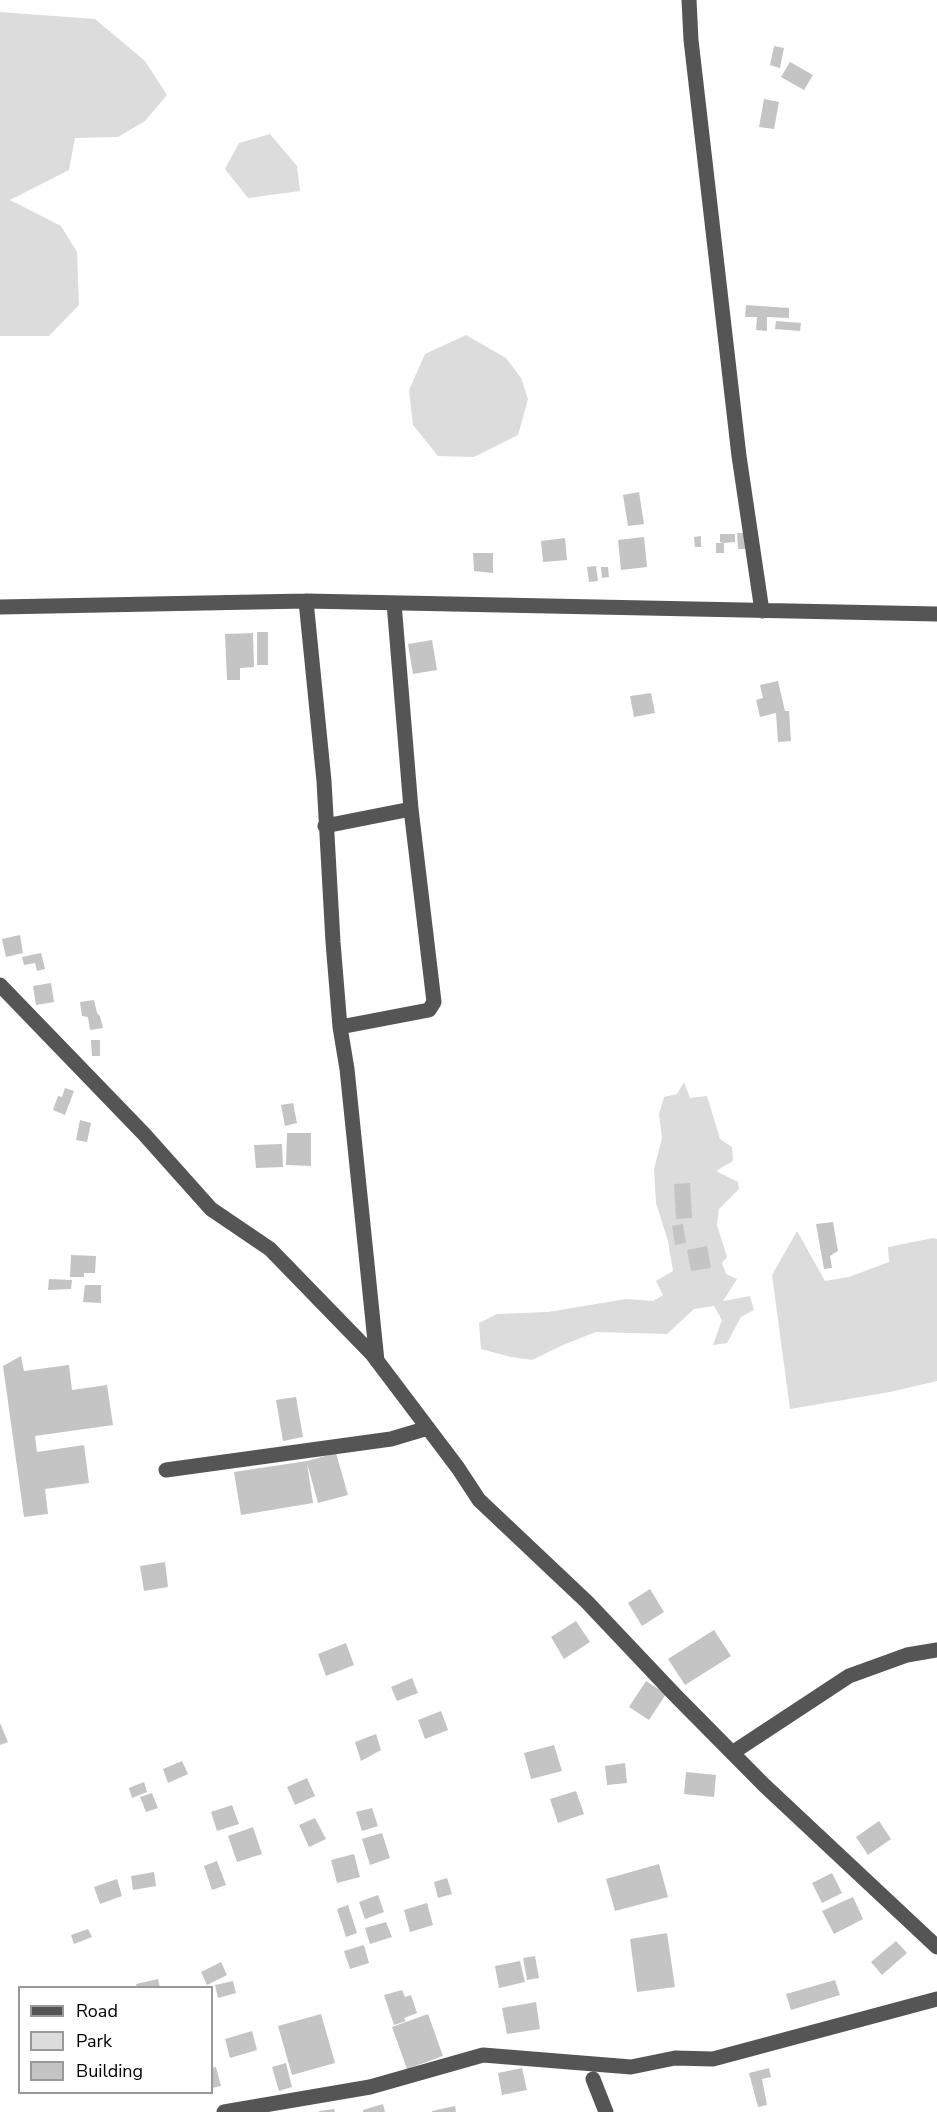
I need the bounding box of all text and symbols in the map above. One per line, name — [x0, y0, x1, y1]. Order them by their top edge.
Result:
legend — [18, 1986, 213, 2094]
text: Road — [76, 1999, 118, 2023]
text: Park — [76, 2029, 112, 2053]
text: Building — [76, 2059, 143, 2083]

